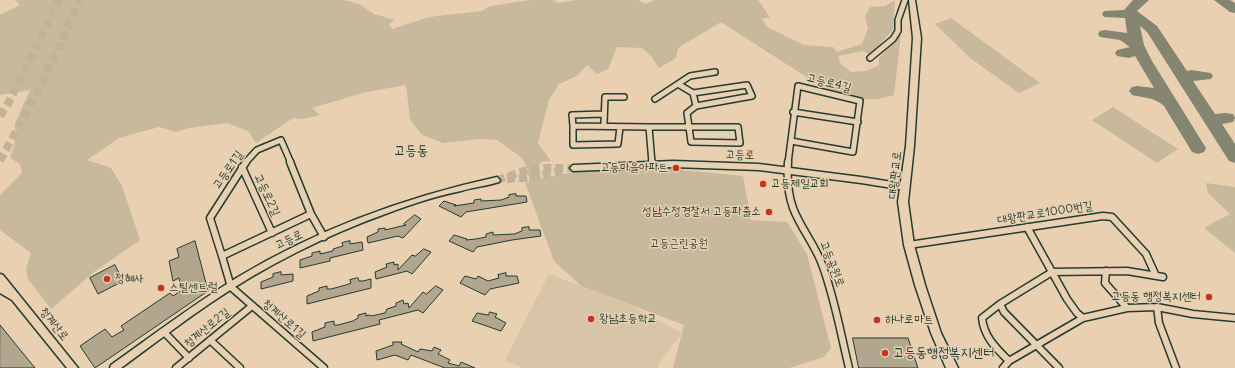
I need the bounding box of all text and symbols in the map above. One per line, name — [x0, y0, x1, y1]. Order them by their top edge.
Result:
street label: 고등로4길 — [805, 71, 853, 95]
district label: 고등동 — [394, 143, 428, 159]
street label: 고등로 — [725, 147, 755, 163]
street label: 고등로1길 — [210, 148, 246, 192]
street label: 대왕판교로 — [885, 150, 905, 200]
place label: 고등마을아파트 — [600, 161, 668, 175]
marker: 고등마을아파트 — [671, 163, 681, 173]
street label: 고등로2길 — [251, 171, 283, 219]
place label: 고등제일교회 — [771, 177, 829, 191]
marker: 고등제일교회 — [758, 179, 768, 189]
street label: 대왕판교로1000번길 — [996, 198, 1094, 228]
place label: 성남수정경찰서 고등파출소 — [642, 205, 761, 219]
marker: 성남수정경찰서 고등파출소 — [764, 207, 774, 217]
street label: 고등로 — [273, 227, 305, 253]
park label: 고등근린공원 — [650, 237, 708, 251]
street label: 고등공원로 — [817, 239, 847, 289]
place label: 정혜사 — [115, 272, 144, 286]
marker: 정혜사 — [102, 274, 112, 284]
place label: 스틸센트럴 — [169, 281, 217, 295]
marker: 스틸센트럴 — [156, 283, 166, 293]
place label: 고등동 행정복지센터 — [1111, 290, 1201, 304]
marker: 고등동 행정복지센터 — [1204, 292, 1214, 302]
street label: 청계산로1길 — [259, 296, 309, 342]
street label: 청계산로 — [36, 304, 72, 344]
street label: 청계산로2길 — [181, 305, 233, 351]
place label: 왕남초등학교 — [599, 312, 657, 326]
place label: 하나로마트 — [885, 313, 933, 327]
marker: 왕남초등학교 — [586, 314, 596, 324]
marker: 하나로마트 — [872, 315, 882, 325]
place label: 고등동행정복지센터 — [893, 345, 994, 361]
marker: 고등동행정복지센터 — [880, 348, 890, 358]

